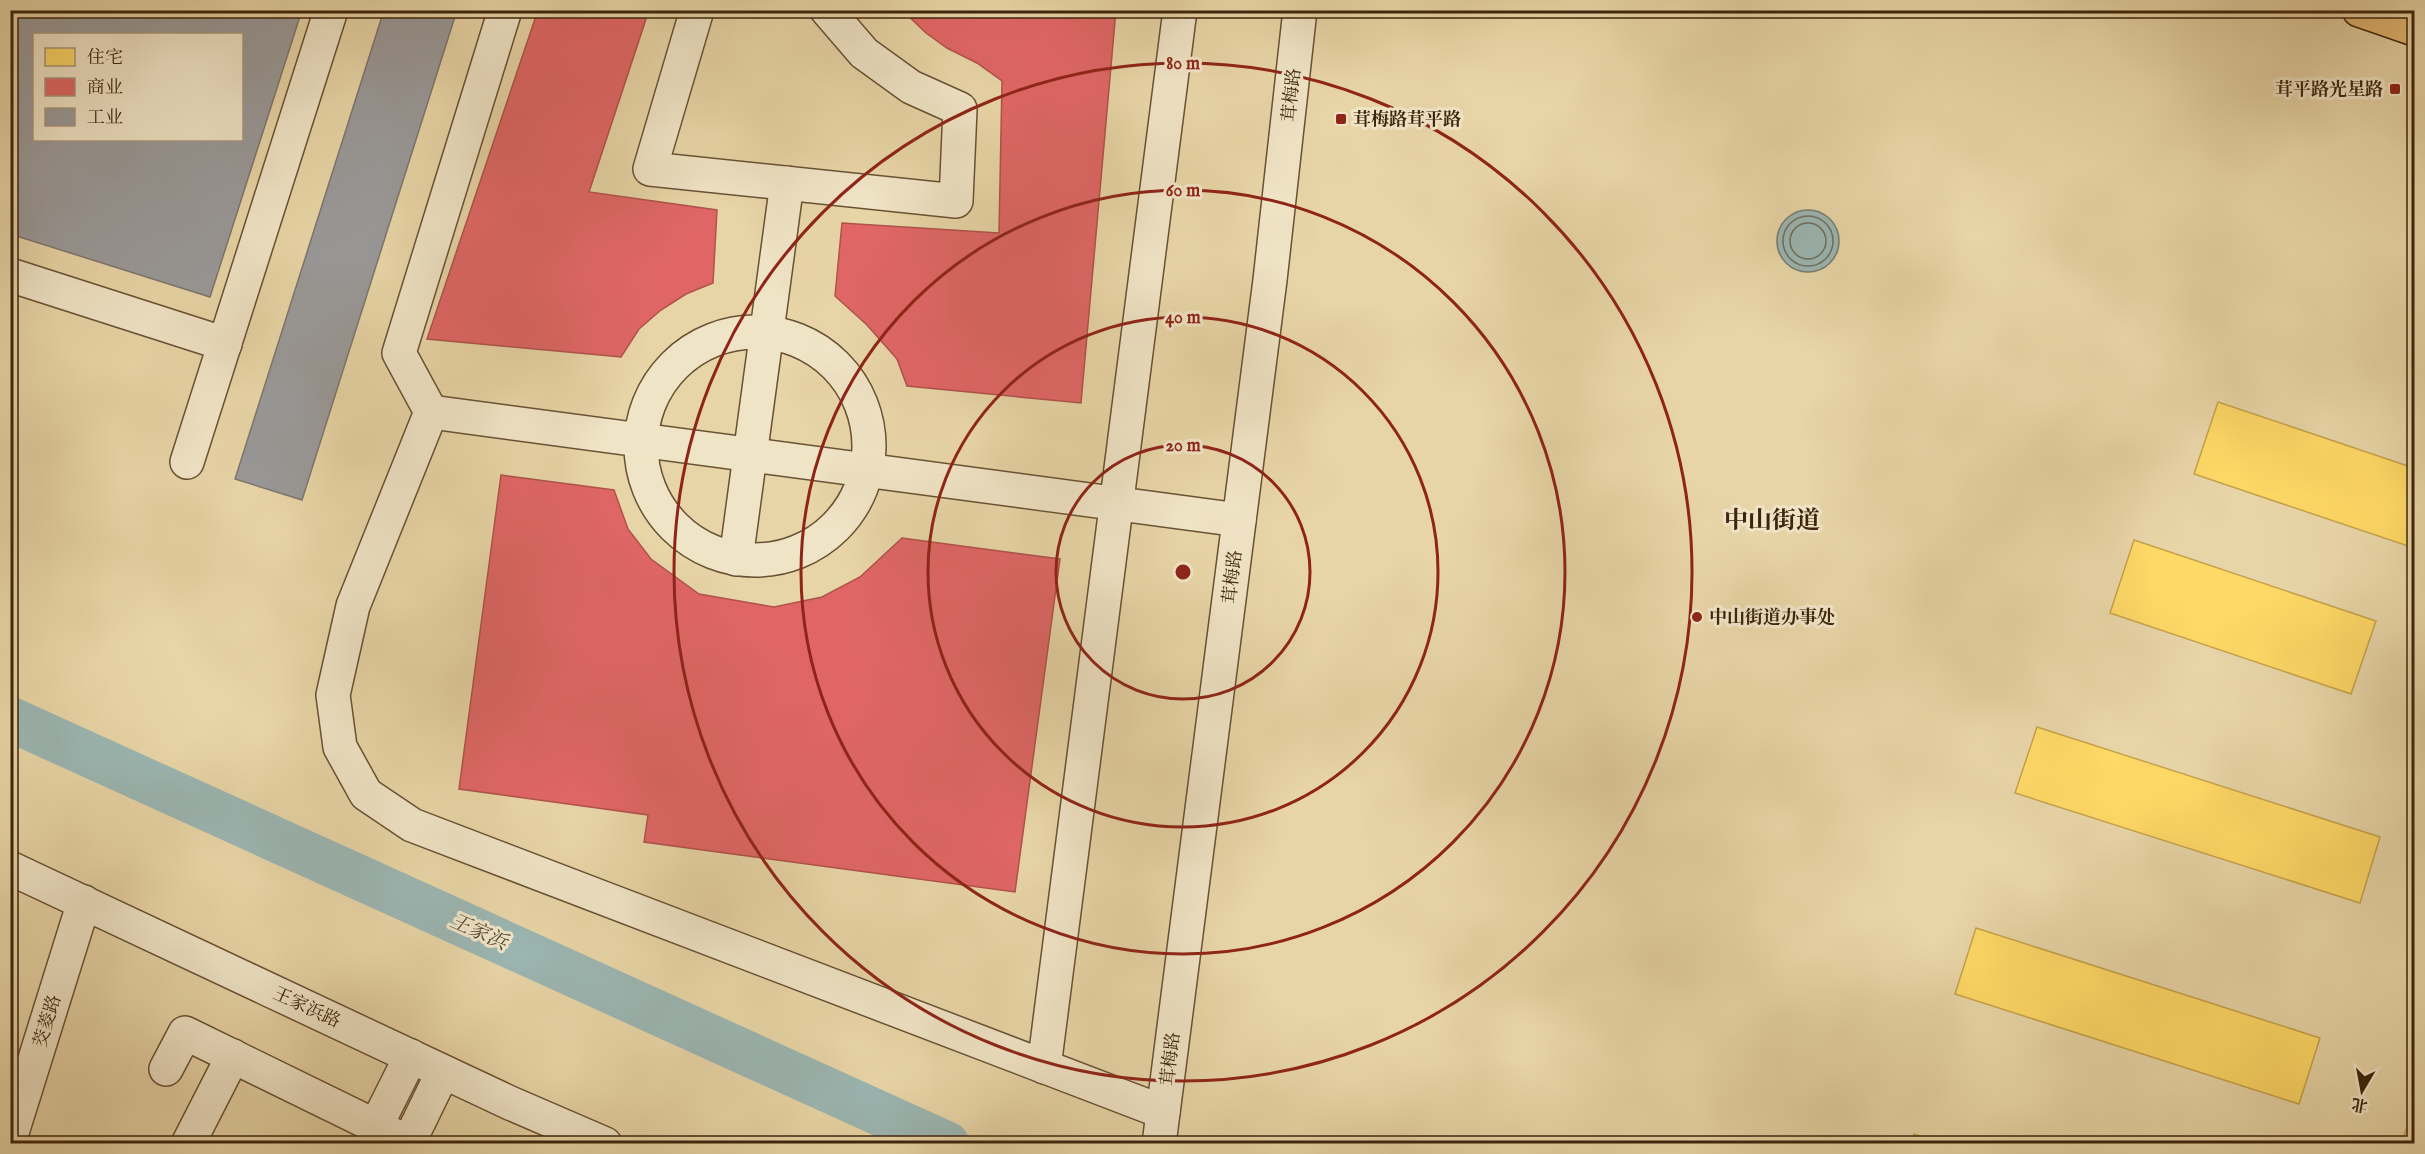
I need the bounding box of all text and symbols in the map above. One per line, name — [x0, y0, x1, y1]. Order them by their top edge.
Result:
legend — [33, 33, 243, 141]
text: 住宅 — [87, 47, 123, 70]
text: 80 m — [1166, 53, 1200, 76]
street label: 茸梅路 — [1278, 67, 1307, 123]
text: 商业 — [87, 77, 123, 100]
place label: 茸平路光星路 — [2275, 79, 2383, 102]
marker: 茸平路光星路 — [2388, 82, 2402, 96]
text: 工业 — [87, 107, 123, 130]
place label: 茸梅路茸平路 — [1353, 109, 1461, 132]
marker: 茸梅路茸平路 — [1334, 112, 1348, 126]
text: 60 m — [1166, 180, 1200, 203]
text: 40 m — [1165, 307, 1201, 330]
text: 20 m — [1165, 435, 1201, 458]
district label: 中山街道 — [1724, 506, 1820, 537]
street label: 茸梅路 — [1219, 549, 1248, 605]
centre of rings — [1173, 562, 1193, 582]
place label: 中山街道办事处 — [1709, 607, 1835, 630]
marker: 中山街道办事处 — [1690, 610, 1704, 624]
water label: 王家浜 — [446, 909, 513, 957]
street label: 王家浜路 — [269, 983, 344, 1034]
street label: 茭菱路 — [30, 992, 67, 1051]
street label: 茸梅路 — [1157, 1031, 1186, 1087]
north arrow — [2332, 1061, 2392, 1121]
text: 北 — [2350, 1093, 2369, 1115]

